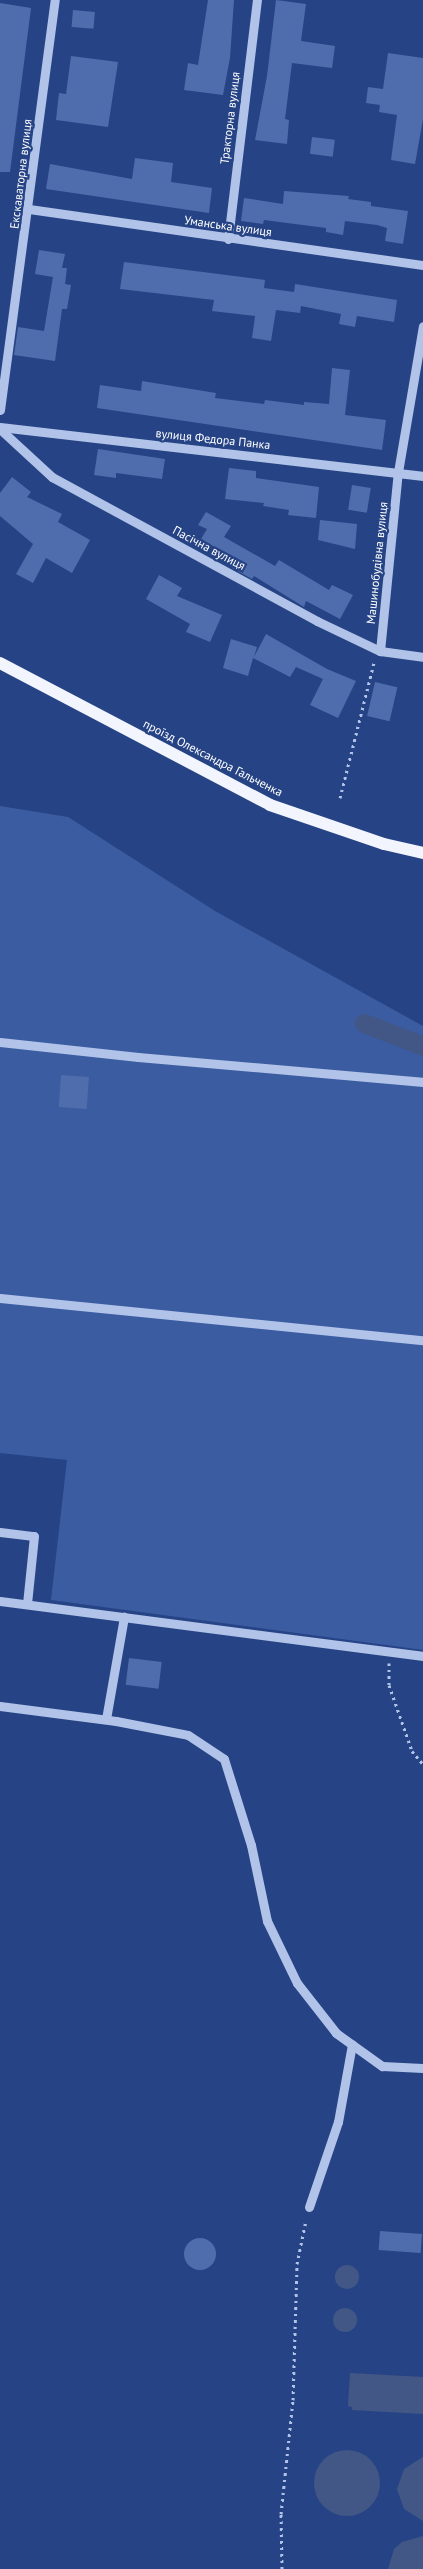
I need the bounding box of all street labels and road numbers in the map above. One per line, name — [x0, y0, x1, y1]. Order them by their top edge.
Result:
street label: Тракторна вулиця — [217, 71, 243, 165]
street label: Екскаваторна вулиця — [7, 118, 35, 230]
street label: Уманська вулиця — [183, 213, 273, 239]
street label: вулиця Федора Панка — [155, 426, 271, 452]
street label: Машинобудівна вулиця — [363, 501, 391, 625]
street label: Пасічна вулиця — [170, 523, 248, 573]
street label: проїзд Олександра Гальченка — [141, 717, 285, 799]

